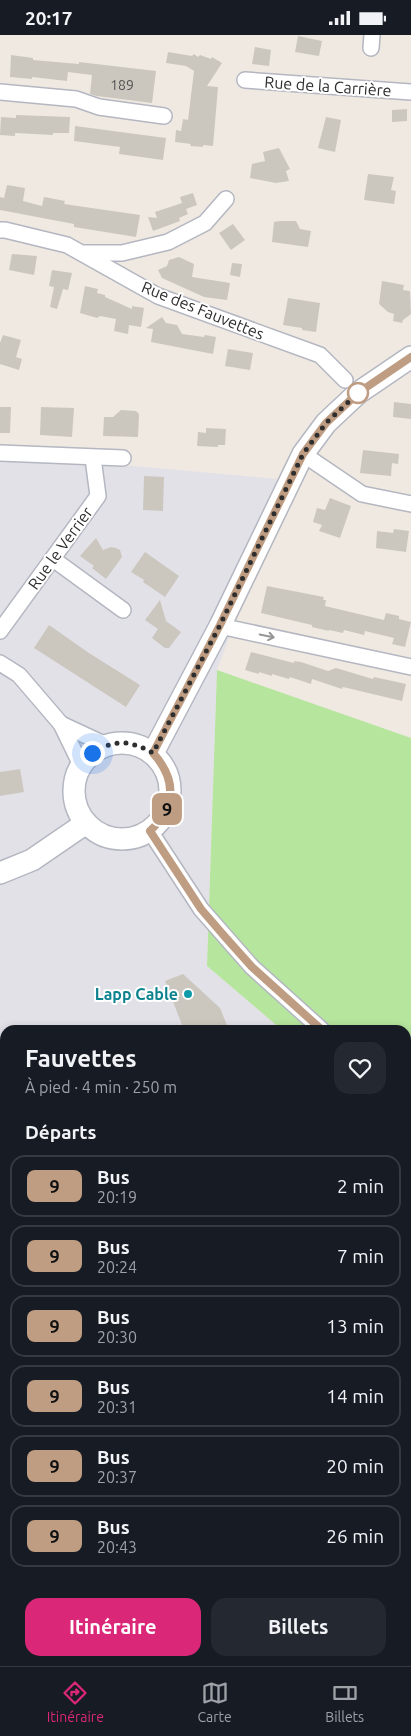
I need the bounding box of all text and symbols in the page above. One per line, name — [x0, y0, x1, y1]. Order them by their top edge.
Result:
text: 20:17 — [25, 7, 73, 29]
street label: Rue de la Carrière — [264, 73, 392, 99]
house number: 189 — [110, 77, 134, 93]
street label: Rue des Fauvettes — [139, 277, 267, 343]
unlabelled marker — [347, 382, 369, 404]
street label: Rue le Verrier — [24, 503, 96, 593]
one-way arrow — [259, 632, 275, 641]
your location — [80, 741, 105, 766]
line badge: 9 — [151, 793, 183, 825]
text: 9 — [162, 799, 172, 819]
place label: Lapp Cable — [95, 985, 178, 1003]
marker: Lapp Cable — [182, 988, 194, 1000]
button: heart — [334, 1042, 386, 1094]
text: Fauvettes — [25, 1045, 136, 1072]
text: À pied · 4 min · 250 m — [25, 1078, 177, 1096]
text: Départs — [25, 1121, 96, 1143]
text: Bus — [97, 1166, 130, 1188]
text: 2 min — [337, 1175, 384, 1197]
text: 9 — [49, 1176, 60, 1196]
text: 20:19 — [97, 1188, 137, 1206]
text: Bus — [97, 1236, 130, 1258]
text: 7 min — [337, 1245, 384, 1267]
text: 9 — [49, 1246, 60, 1266]
text: 20:24 — [97, 1258, 137, 1276]
text: Bus — [97, 1306, 130, 1328]
text: 13 min — [326, 1315, 384, 1337]
text: 9 — [49, 1316, 60, 1336]
text: 20:30 — [97, 1328, 137, 1346]
text: Bus — [97, 1376, 130, 1398]
text: 14 min — [326, 1385, 384, 1407]
text: 9 — [49, 1386, 60, 1406]
text: 20:31 — [97, 1398, 137, 1416]
text: Bus — [97, 1446, 130, 1468]
text: 20 min — [326, 1455, 384, 1477]
text: 9 — [49, 1456, 60, 1476]
text: 20:37 — [97, 1468, 137, 1486]
text: Bus — [97, 1516, 130, 1538]
text: 26 min — [326, 1525, 384, 1547]
text: 9 — [49, 1526, 60, 1546]
text: 20:43 — [97, 1538, 137, 1556]
button: Itinéraire — [25, 1598, 201, 1656]
button: Billets — [211, 1598, 386, 1656]
tab: Itinéraire — [47, 1679, 104, 1725]
tab: Carte — [197, 1679, 232, 1725]
tab: Billets — [325, 1679, 364, 1725]

